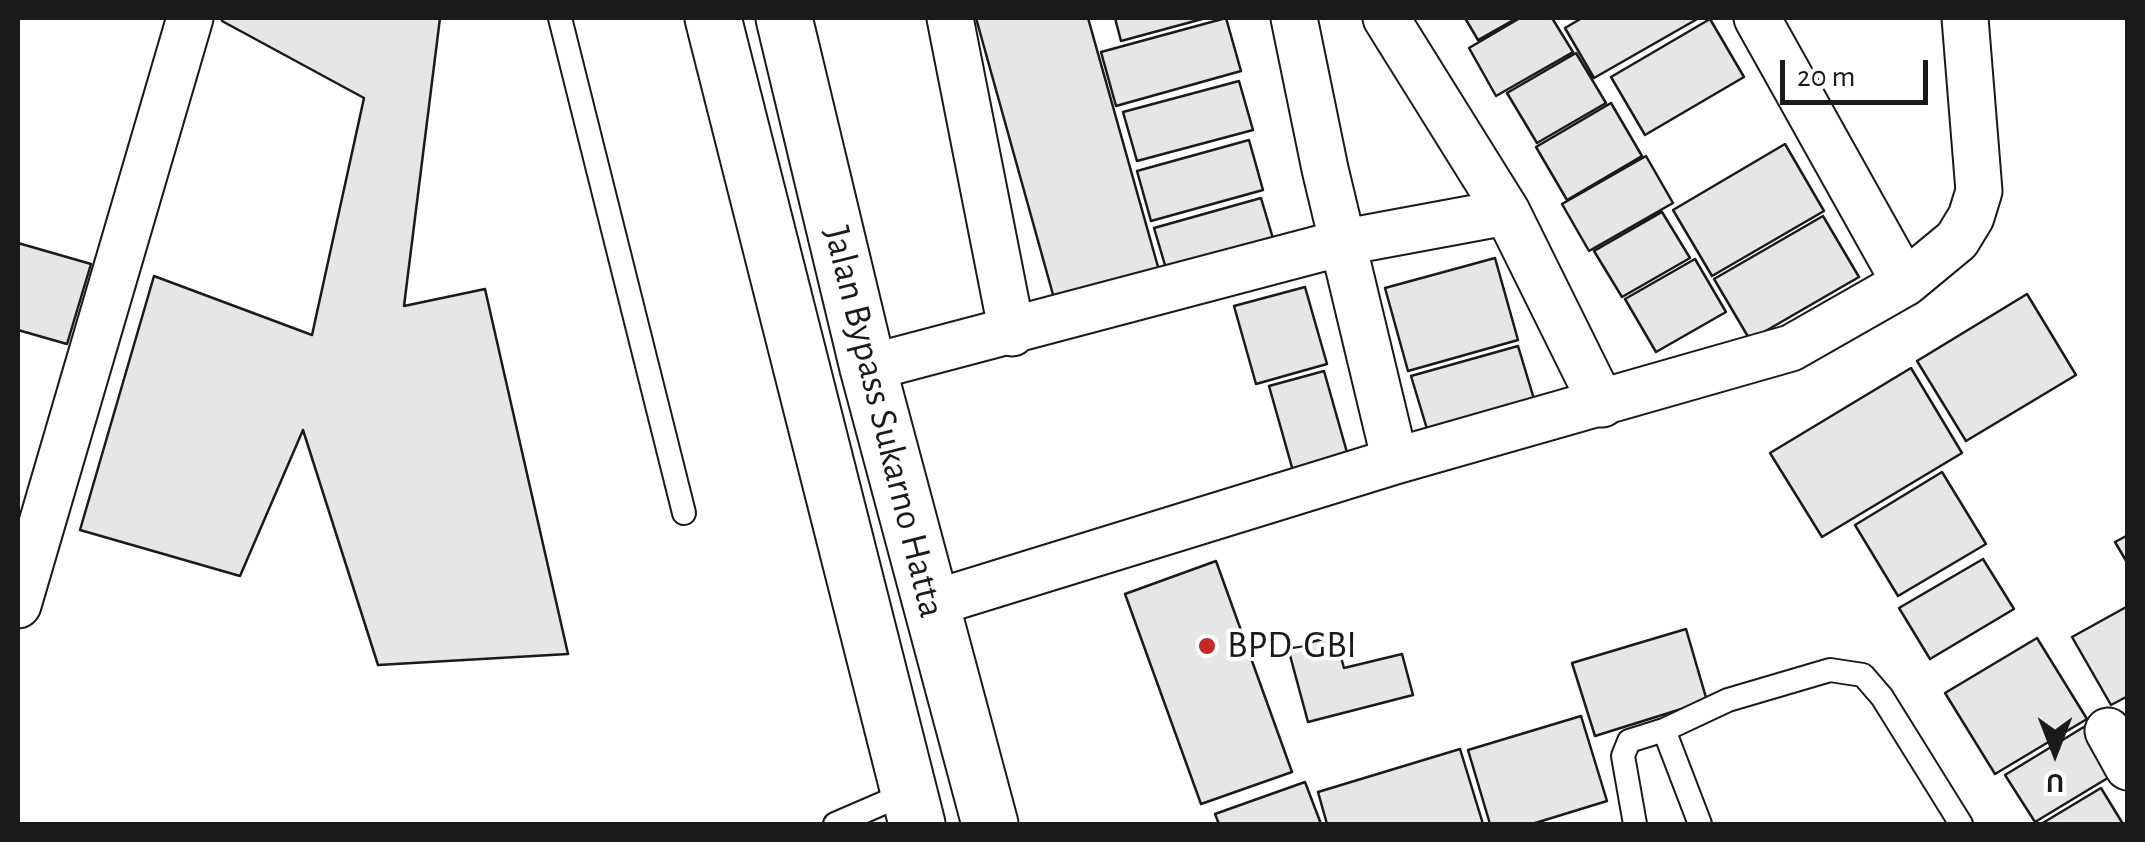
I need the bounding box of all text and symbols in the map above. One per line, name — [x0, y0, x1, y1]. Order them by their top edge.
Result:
scale bar — [1785, 40, 1932, 102]
text: 20 m — [1797, 62, 1855, 92]
street label: Jalan Bypass Sukarno Hatta — [813, 222, 955, 622]
place label: BPD-GBI — [1227, 623, 1357, 669]
marker: BPD-GBI — [1196, 635, 1218, 657]
north arrow — [2005, 702, 2105, 802]
text: U — [2046, 768, 2064, 796]

